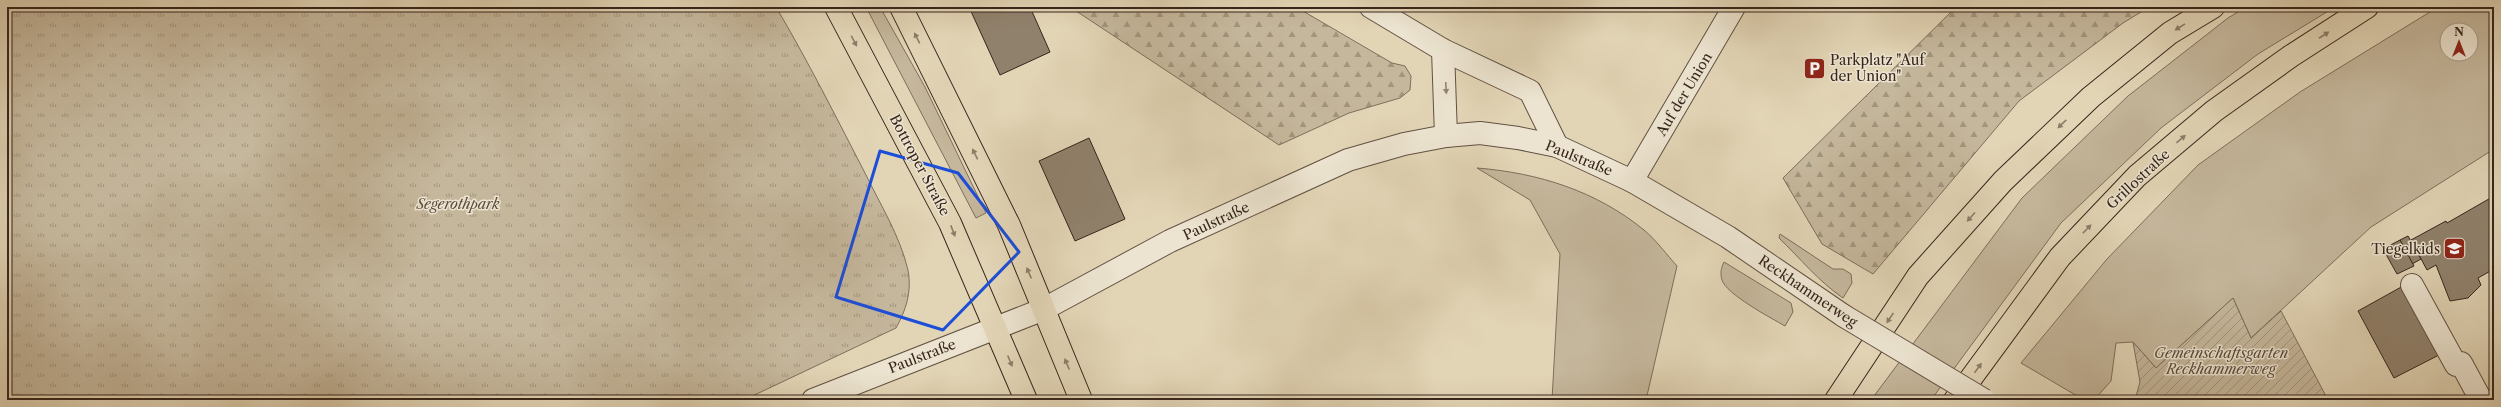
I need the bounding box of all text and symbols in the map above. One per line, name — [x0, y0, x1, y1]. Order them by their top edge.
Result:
north arrow — [2439, 22, 2479, 62]
one-way arrow — [2174, 24, 2186, 31]
text: N — [2454, 25, 2464, 39]
one-way arrow — [2319, 31, 2329, 39]
one-way arrow — [913, 33, 920, 44]
one-way arrow — [851, 36, 857, 47]
street label: Auf der Union — [1652, 49, 1716, 140]
place label: Parkplatz "Auf der Union" — [1830, 51, 1926, 85]
parking icon: Parkplatz "Auf der Union" — [1801, 55, 1827, 81]
one-way arrow — [1442, 82, 1449, 94]
street label: Bottroper Straße — [886, 111, 954, 219]
one-way arrow — [2057, 119, 2067, 129]
one-way arrow — [2175, 135, 2186, 144]
street label: Paulstraße — [1543, 136, 1615, 180]
street label: Grillostraße — [2103, 145, 2174, 213]
one-way arrow — [972, 149, 978, 160]
park label: Segerothpark — [416, 195, 500, 213]
street label: Paulstraße — [1180, 198, 1252, 244]
one-way arrow — [1967, 211, 1976, 222]
one-way arrow — [2082, 224, 2092, 234]
one-way arrow — [951, 226, 957, 238]
school or university icon: Tiegelkids — [2442, 236, 2468, 262]
place label: Tiegelkids — [2371, 240, 2440, 258]
street label: Reckhammerweg — [1755, 251, 1862, 331]
one-way arrow — [1026, 267, 1032, 278]
one-way arrow — [1887, 312, 1894, 324]
street label: Paulstraße — [886, 335, 958, 377]
park label: Gemeinschaftsgarten Reckhammerweg — [2154, 344, 2288, 378]
one-way arrow — [1008, 356, 1014, 368]
one-way arrow — [1064, 358, 1070, 369]
one-way arrow — [1973, 363, 1982, 374]

